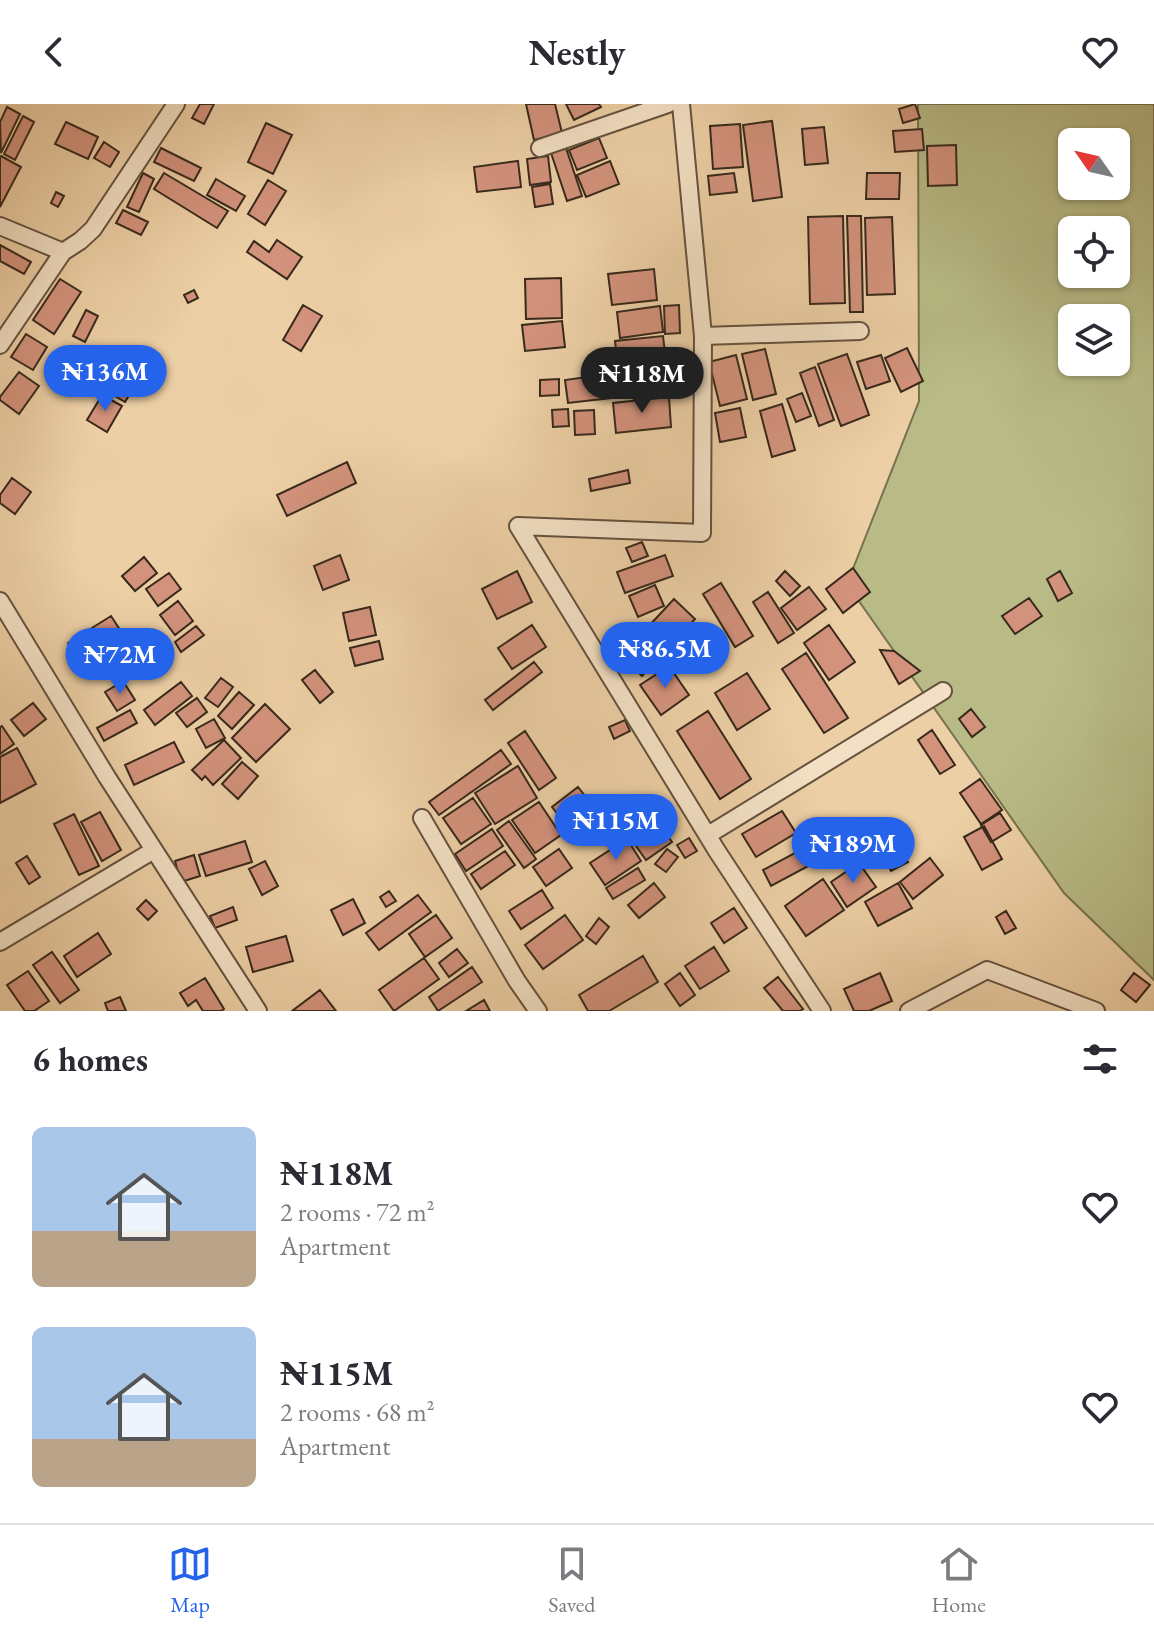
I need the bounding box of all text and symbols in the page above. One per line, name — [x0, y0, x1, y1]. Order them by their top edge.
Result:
text: Nestly — [529, 29, 625, 76]
icon: back — [32, 30, 76, 74]
icon: heart — [1078, 30, 1122, 74]
north arrow — [1058, 128, 1130, 200]
map controls — [1058, 128, 1130, 376]
button: locate — [1058, 216, 1130, 288]
button: layers — [1058, 304, 1130, 376]
pin: ₦136M — [49, 345, 161, 413]
pin: ₦118M — [586, 347, 698, 415]
text: ₦136M — [62, 354, 148, 388]
text: ₦118M — [599, 356, 685, 390]
pin: ₦86.5M — [600, 622, 730, 690]
pin: ₦72M — [73, 628, 167, 696]
text: ₦86.5M — [618, 631, 712, 665]
text: ₦72M — [84, 637, 156, 671]
pin: ₦115M — [560, 794, 672, 862]
text: ₦115M — [573, 803, 659, 837]
pin: ₦189M — [797, 817, 909, 885]
text: ₦189M — [810, 826, 896, 860]
text: 6 homes — [32, 1037, 148, 1081]
icon: filters — [1078, 1037, 1122, 1081]
text: ₦118M — [280, 1151, 393, 1195]
icon: home — [96, 1159, 192, 1255]
icon: heart — [1078, 1185, 1122, 1229]
text: 2 rooms · 72 m² — [280, 1195, 435, 1229]
text: Apartment — [280, 1229, 390, 1263]
text: ₦115M — [280, 1351, 393, 1395]
icon: home — [96, 1359, 192, 1455]
icon: heart — [1078, 1385, 1122, 1429]
text: 2 rooms · 68 m² — [280, 1395, 435, 1429]
text: Apartment — [280, 1429, 390, 1463]
tab: Map — [168, 1542, 212, 1619]
tab: Saved — [548, 1542, 595, 1619]
tab: Home — [932, 1542, 986, 1619]

